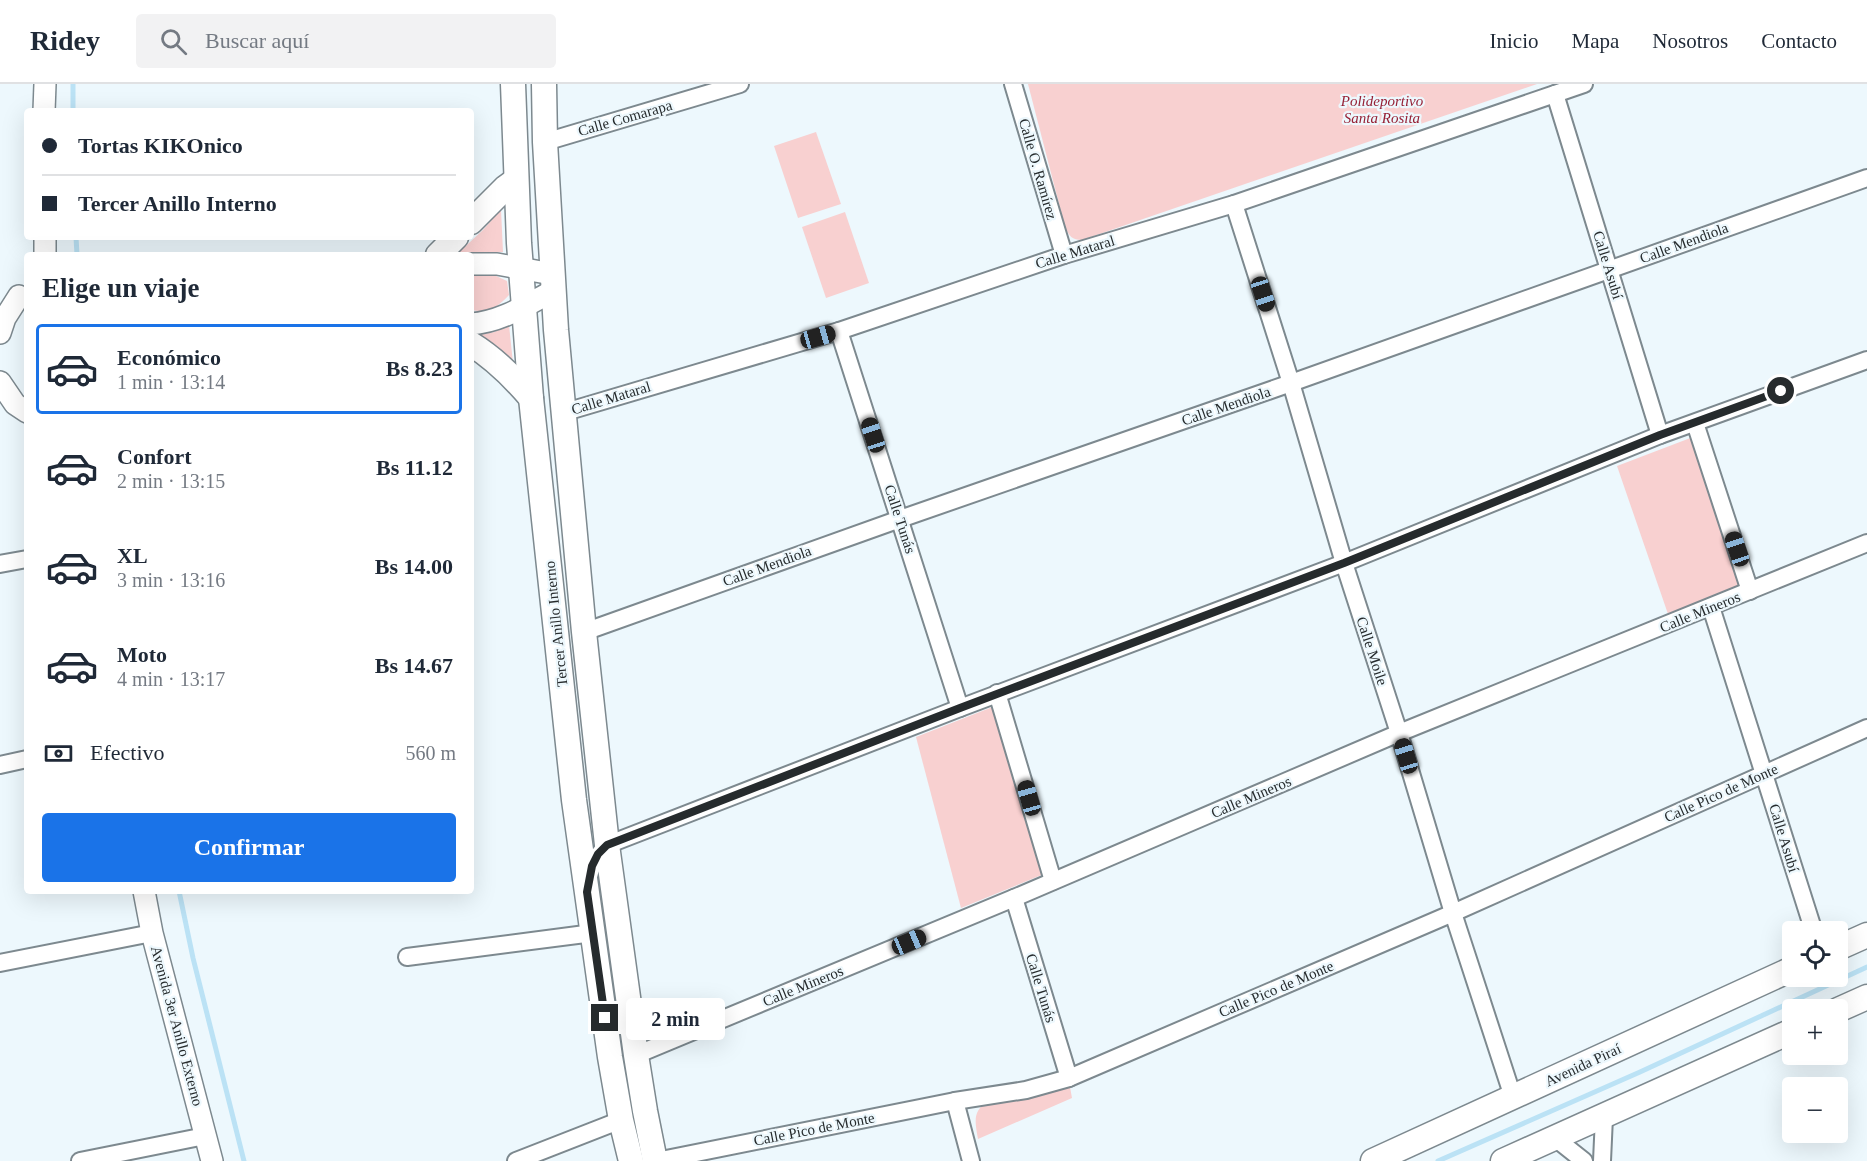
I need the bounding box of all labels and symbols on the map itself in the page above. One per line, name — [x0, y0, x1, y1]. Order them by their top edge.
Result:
park label: Polideportivo Santa Rosita — [1340, 93, 1424, 126]
street label: Calle Comarapa — [576, 97, 674, 139]
street label: Calle O. Ramírez — [1016, 117, 1060, 222]
street label: Calle Mendiola — [1638, 219, 1731, 266]
street label: Calle Asubí — [1590, 229, 1626, 301]
street label: Calle Mataral — [1033, 232, 1117, 272]
car — [1249, 274, 1277, 314]
car — [798, 323, 838, 351]
route start — [1767, 377, 1794, 404]
street label: Calle Mataral — [569, 378, 653, 418]
street label: Calle Mendiola — [1179, 383, 1273, 429]
car — [859, 415, 887, 455]
street label: Calle Tunás — [881, 483, 919, 556]
car — [1723, 529, 1751, 569]
street label: Calle Mendiola — [721, 542, 814, 589]
street label: Tercer Anillo Interno — [541, 560, 571, 688]
street label: Calle Mineros — [1657, 589, 1743, 635]
street label: Calle Moile — [1353, 615, 1391, 688]
car — [1392, 736, 1420, 776]
street label: Calle Pico de Monte — [1662, 761, 1781, 825]
street label: Calle Mineros — [1209, 773, 1294, 821]
car — [1015, 778, 1043, 818]
street label: Calle Asubí — [1766, 802, 1802, 874]
car — [889, 927, 929, 957]
street label: Avenida 3er Anillo Externo — [148, 944, 206, 1108]
street label: Calle Tunás — [1023, 952, 1059, 1025]
street label: Calle Pico de Monte — [1216, 957, 1336, 1020]
street label: Calle Mineros — [760, 963, 846, 1009]
callout: 2 min — [626, 997, 725, 1039]
route end — [591, 1004, 618, 1031]
street label: Avenida Piraí — [1543, 1040, 1623, 1090]
street label: Calle Pico de Monte — [752, 1109, 876, 1149]

